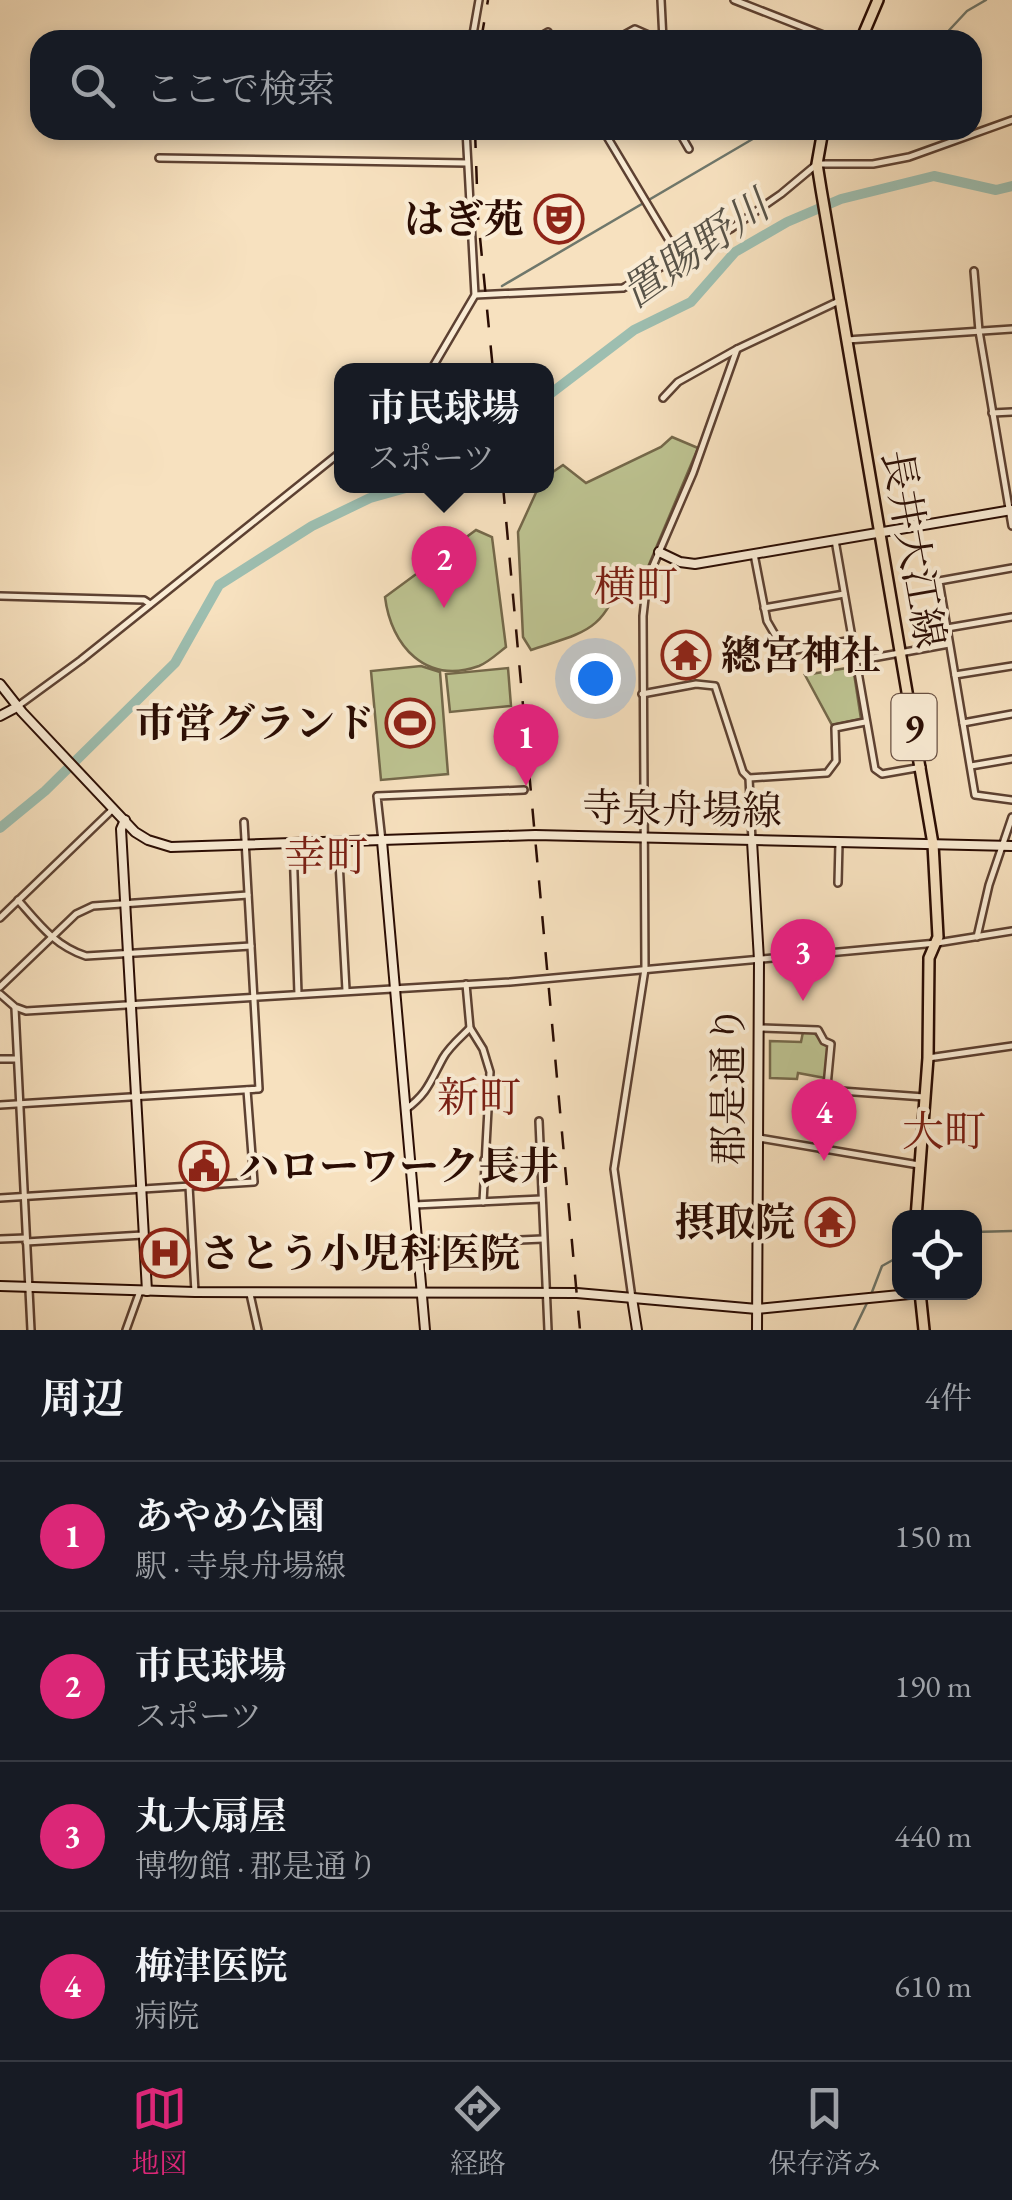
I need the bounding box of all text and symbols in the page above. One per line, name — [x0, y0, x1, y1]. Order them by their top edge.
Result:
search box — [30, 30, 982, 140]
icon: search — [65, 58, 120, 113]
text: ここで検索 — [145, 64, 335, 113]
water label: 置賜野川 — [610, 176, 783, 320]
place label: はぎ苑 — [404, 193, 524, 245]
theatre icon: はぎ苑 — [533, 193, 585, 245]
popup — [334, 363, 554, 493]
text: 市民球場 — [368, 383, 520, 432]
text: スポーツ — [368, 437, 495, 479]
street label: 長井大江線 — [871, 446, 957, 652]
pin: 2 — [412, 526, 476, 608]
district label: 横町 — [594, 559, 678, 614]
temple icon: 總宮神社 — [660, 629, 712, 681]
place label: 總宮神社 — [721, 629, 881, 681]
your location — [570, 653, 621, 704]
road number: 9 — [892, 694, 936, 760]
place label: 市営グランド — [135, 697, 375, 749]
sports icon: 市営グランド — [384, 697, 436, 749]
pin: 1 — [494, 704, 558, 786]
street label: 寺泉舟場線 — [582, 781, 782, 837]
district label: 幸町 — [284, 829, 368, 884]
pin: 3 — [770, 918, 836, 1001]
street label: 郡是通り — [702, 1005, 754, 1165]
district label: 新町 — [437, 1070, 521, 1125]
pin: 4 — [792, 1078, 856, 1161]
district label: 大町 — [902, 1104, 986, 1159]
public building icon: ハローワーク長井 — [178, 1140, 230, 1192]
place label: ハローワーク長井 — [239, 1140, 559, 1192]
place label: 摂取院 — [675, 1196, 795, 1248]
temple icon: 摂取院 — [804, 1196, 856, 1248]
map controls — [892, 1210, 982, 1300]
button: locate — [892, 1210, 982, 1300]
hospital icon: さとう小児科医院 — [139, 1227, 191, 1279]
place label: さとう小児科医院 — [200, 1227, 520, 1279]
text: 周辺 — [40, 1371, 124, 1426]
text: 4件 — [925, 1377, 972, 1419]
text: あやめ公園 — [135, 1491, 325, 1540]
text: 1 — [64, 1515, 81, 1557]
text: 150 m — [895, 1515, 972, 1557]
text: 駅 · 寺泉舟場線 — [135, 1545, 346, 1587]
text: 市民球場 — [135, 1641, 287, 1690]
text: 2 — [64, 1665, 81, 1707]
text: 190 m — [895, 1665, 972, 1707]
text: スポーツ — [135, 1695, 262, 1737]
text: 丸大扇屋 — [135, 1791, 287, 1840]
text: 3 — [64, 1815, 81, 1857]
text: 440 m — [895, 1815, 972, 1857]
text: 博物館 · 郡是通り — [135, 1845, 378, 1887]
text: 梅津医院 — [135, 1941, 287, 1990]
text: 4 — [64, 1965, 81, 2007]
text: 610 m — [895, 1965, 972, 2007]
text: 病院 — [135, 1995, 199, 2037]
tab: 地図 — [131, 2081, 187, 2181]
tab: 経路 — [450, 2081, 506, 2181]
tab: 保存済み — [769, 2081, 881, 2181]

